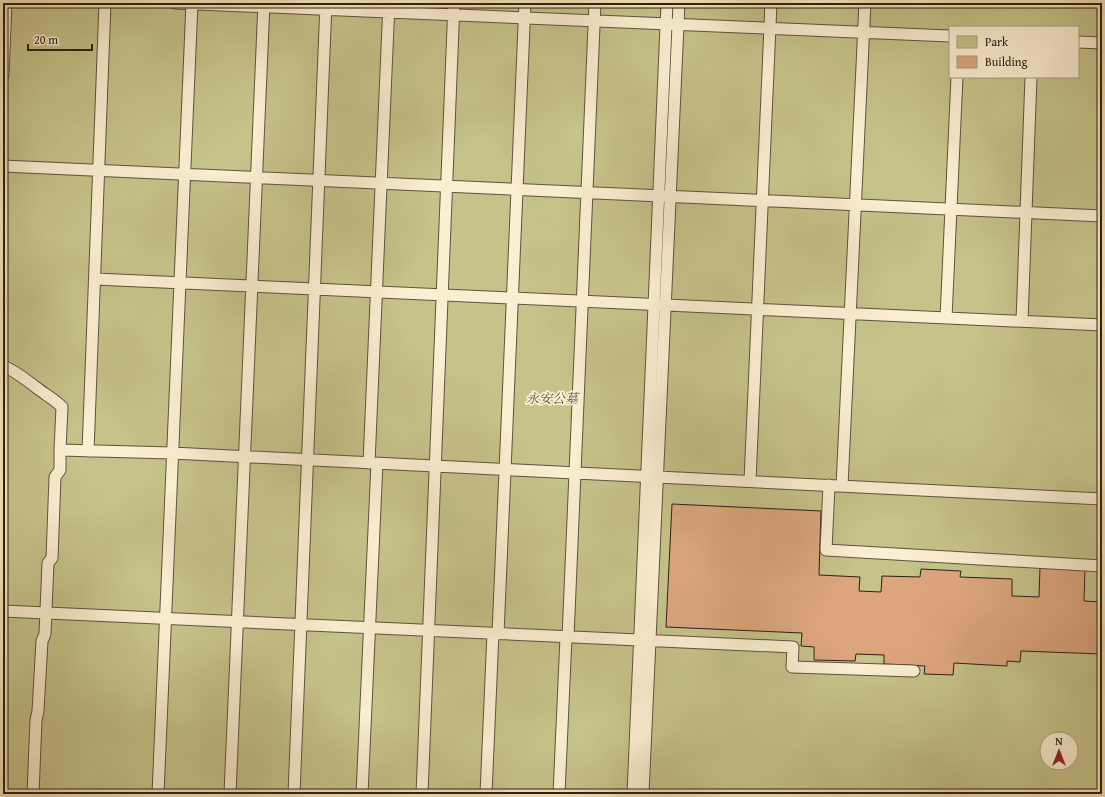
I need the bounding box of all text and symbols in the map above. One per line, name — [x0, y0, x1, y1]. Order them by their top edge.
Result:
scale bar — [28, 26, 92, 52]
legend — [949, 26, 1079, 78]
text: 20 m — [34, 31, 58, 48]
text: Park — [985, 33, 1009, 50]
text: Building — [985, 53, 1028, 70]
park label: 永安公墓 — [526, 389, 580, 408]
north arrow — [1039, 731, 1079, 771]
text: N — [1055, 733, 1063, 749]

